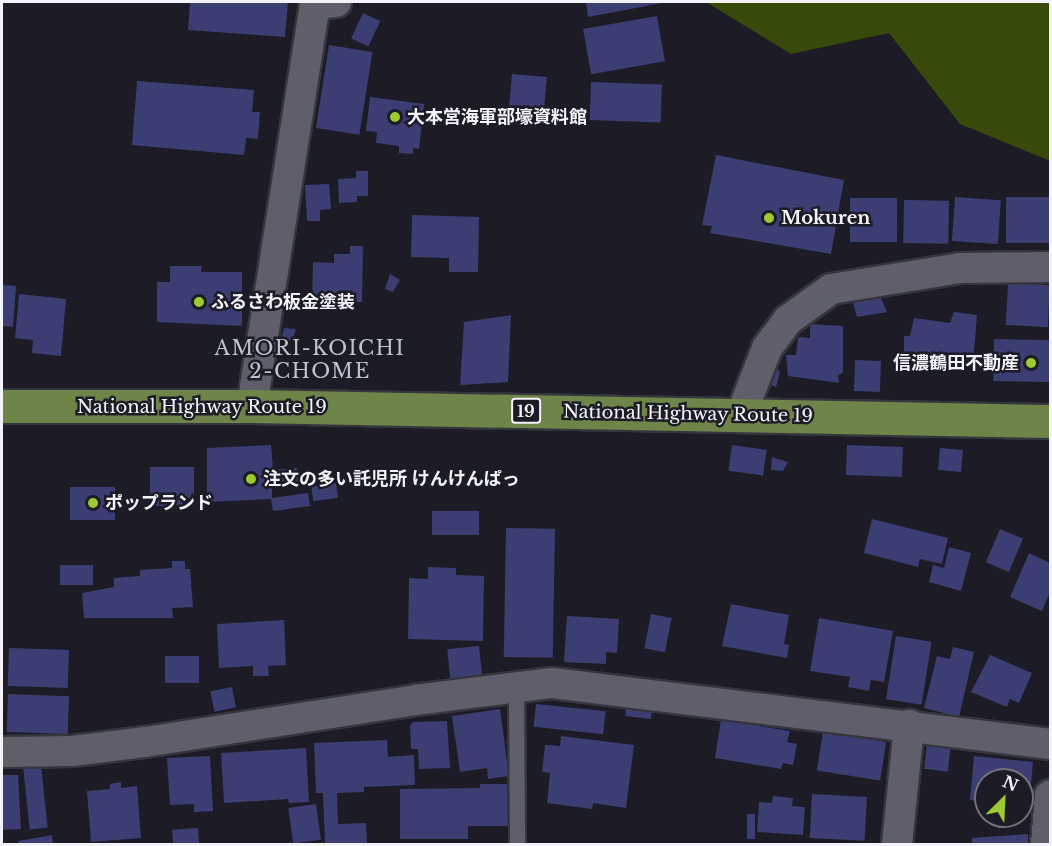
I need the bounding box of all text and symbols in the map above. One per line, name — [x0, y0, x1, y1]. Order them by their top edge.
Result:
place label: 大本営海軍部壕資料館 — [407, 106, 587, 128]
marker: 大本営海軍部壕資料館 — [388, 110, 402, 124]
place label: Mokuren — [781, 207, 870, 229]
marker: Mokuren — [762, 211, 776, 225]
place label: ふるさわ板金塗装 — [211, 291, 355, 313]
marker: ふるさわ板金塗装 — [192, 295, 206, 309]
district label: AMORI-KOICHI 2-CHOME — [215, 336, 405, 383]
place label: 信濃鶴田不動産 — [893, 352, 1019, 374]
marker: 信濃鶴田不動産 — [1024, 356, 1038, 370]
street label: National Highway Route 19 — [77, 396, 327, 418]
road number: 19 — [511, 398, 541, 424]
street label: National Highway Route 19 — [563, 401, 813, 427]
place label: 注文の多い託児所 けんけんぱっ — [263, 468, 520, 490]
marker: 注文の多い託児所 けんけんぱっ — [244, 472, 258, 486]
place label: ポップランド — [105, 492, 213, 514]
marker: ポップランド — [86, 496, 100, 510]
north arrow — [974, 768, 1034, 828]
text: N — [1000, 771, 1021, 796]

